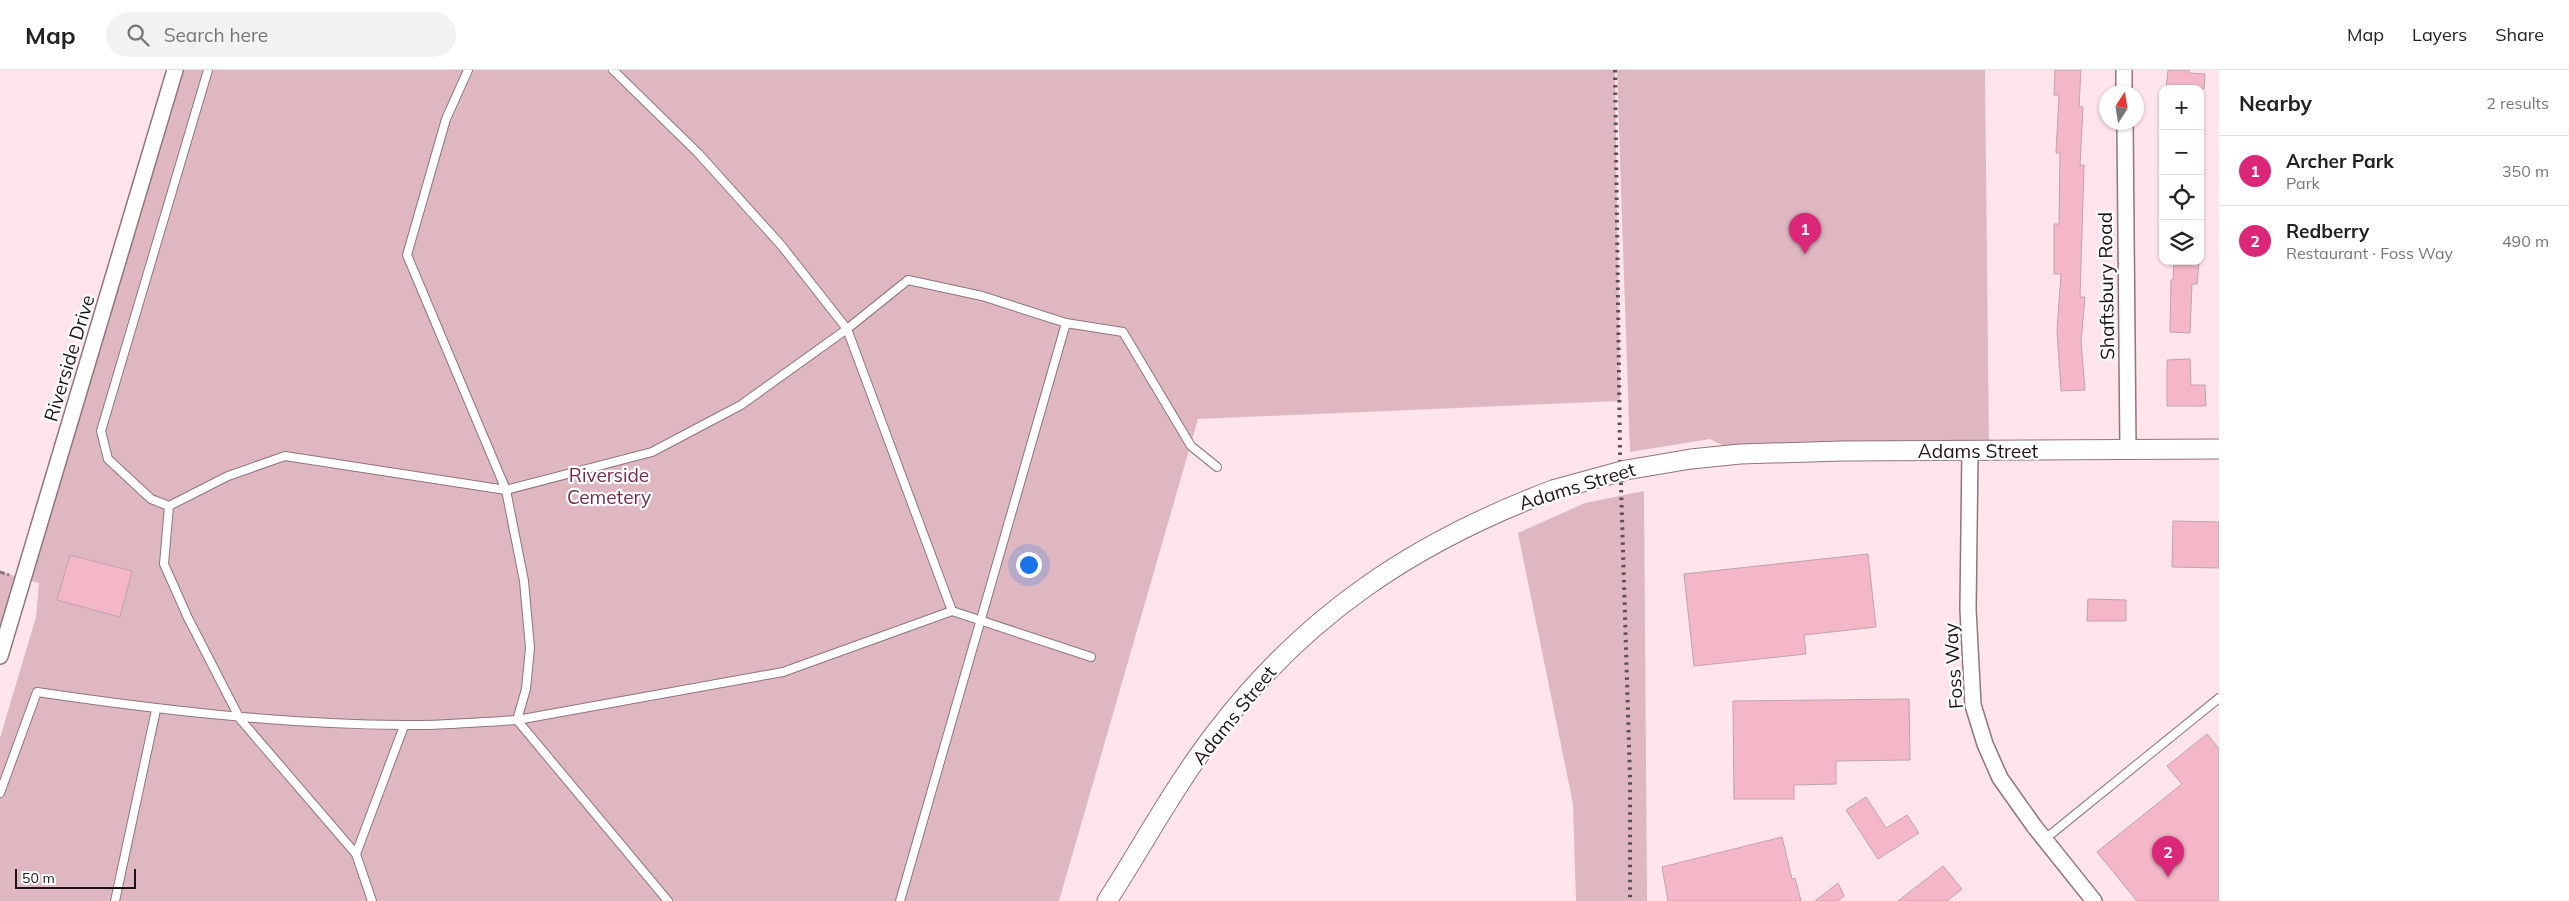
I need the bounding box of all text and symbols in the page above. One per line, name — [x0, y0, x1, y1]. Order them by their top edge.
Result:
search box — [106, 12, 456, 57]
text: Map — [25, 20, 76, 50]
icon: search — [124, 21, 152, 49]
text: Search here — [164, 23, 268, 47]
text: Map — [2347, 23, 2384, 46]
text: Layers — [2412, 23, 2467, 46]
text: Share — [2495, 23, 2544, 46]
north arrow — [2099, 85, 2144, 130]
map controls — [2159, 85, 2204, 265]
button: + — [2159, 85, 2204, 130]
text: Nearby — [2239, 90, 2312, 116]
text: 2 results — [2486, 93, 2549, 113]
button: − — [2159, 130, 2204, 175]
text: Archer Park — [2286, 149, 2394, 173]
text: 1 — [2250, 161, 2260, 181]
text: 350 m — [2502, 161, 2549, 181]
text: Park — [2286, 173, 2320, 193]
button: locate — [2159, 175, 2204, 220]
street label: Shaftsbury Road — [2093, 212, 2119, 360]
pin: 1 — [1789, 213, 1821, 254]
text: Redberry — [2286, 219, 2369, 243]
button: layers — [2159, 220, 2204, 265]
text: 2 — [2250, 231, 2260, 251]
text: 490 m — [2502, 231, 2549, 251]
text: Restaurant · Foss Way — [2286, 243, 2453, 263]
street label: Riverside Drive — [38, 292, 100, 424]
street label: Adams Street — [1918, 439, 2038, 463]
street label: Adams Street — [1516, 457, 1638, 515]
park label: Riverside Cemetery — [567, 463, 651, 509]
your location — [1016, 552, 1042, 578]
street label: Foss Way — [1938, 622, 1968, 710]
street label: Adams Street — [1187, 660, 1281, 769]
pin: 2 — [2152, 836, 2184, 877]
scale bar — [15, 866, 136, 889]
text: 50 m — [22, 869, 55, 887]

